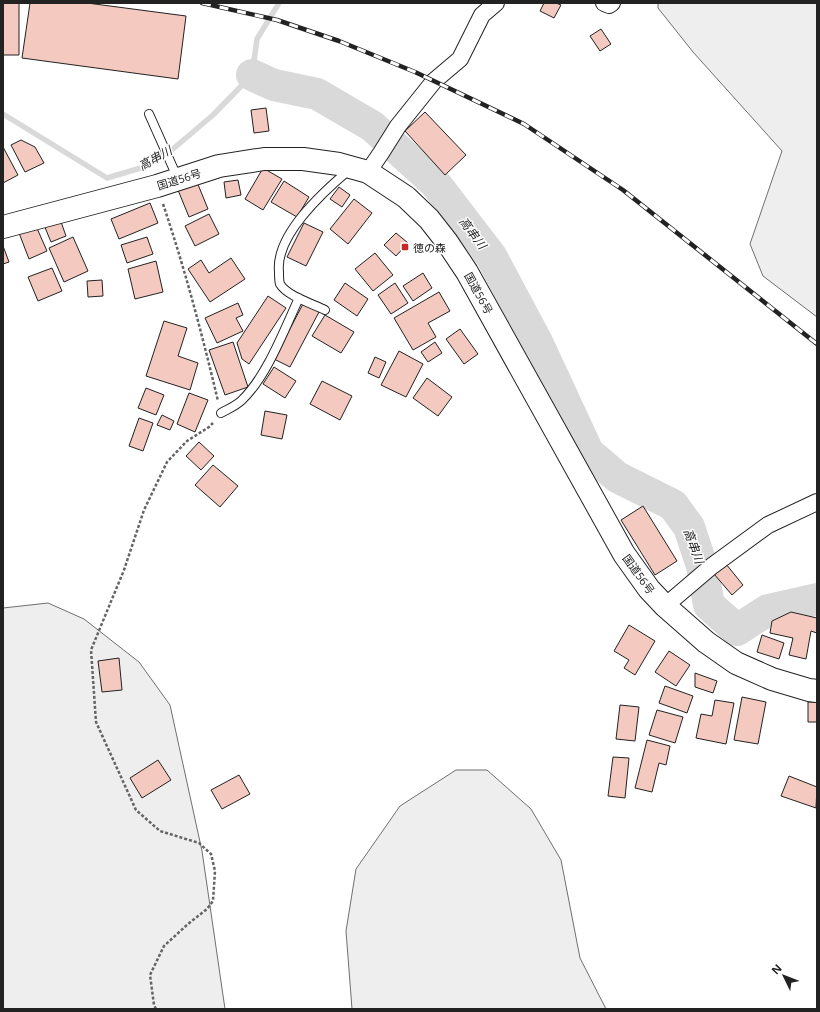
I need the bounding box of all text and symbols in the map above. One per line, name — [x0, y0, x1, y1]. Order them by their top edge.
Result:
water label: 高串川 — [135, 141, 177, 174]
street label: 国道56号 — [155, 165, 203, 193]
water label: 高串川 — [455, 214, 492, 254]
place label: 徳の森 — [413, 240, 446, 255]
marker: 徳の森 — [400, 242, 410, 252]
street label: 国道56号 — [461, 269, 497, 317]
water label: 高串川 — [680, 526, 709, 568]
street label: 国道56号 — [620, 551, 658, 597]
north arrow — [764, 956, 804, 996]
text: N — [768, 960, 785, 977]

